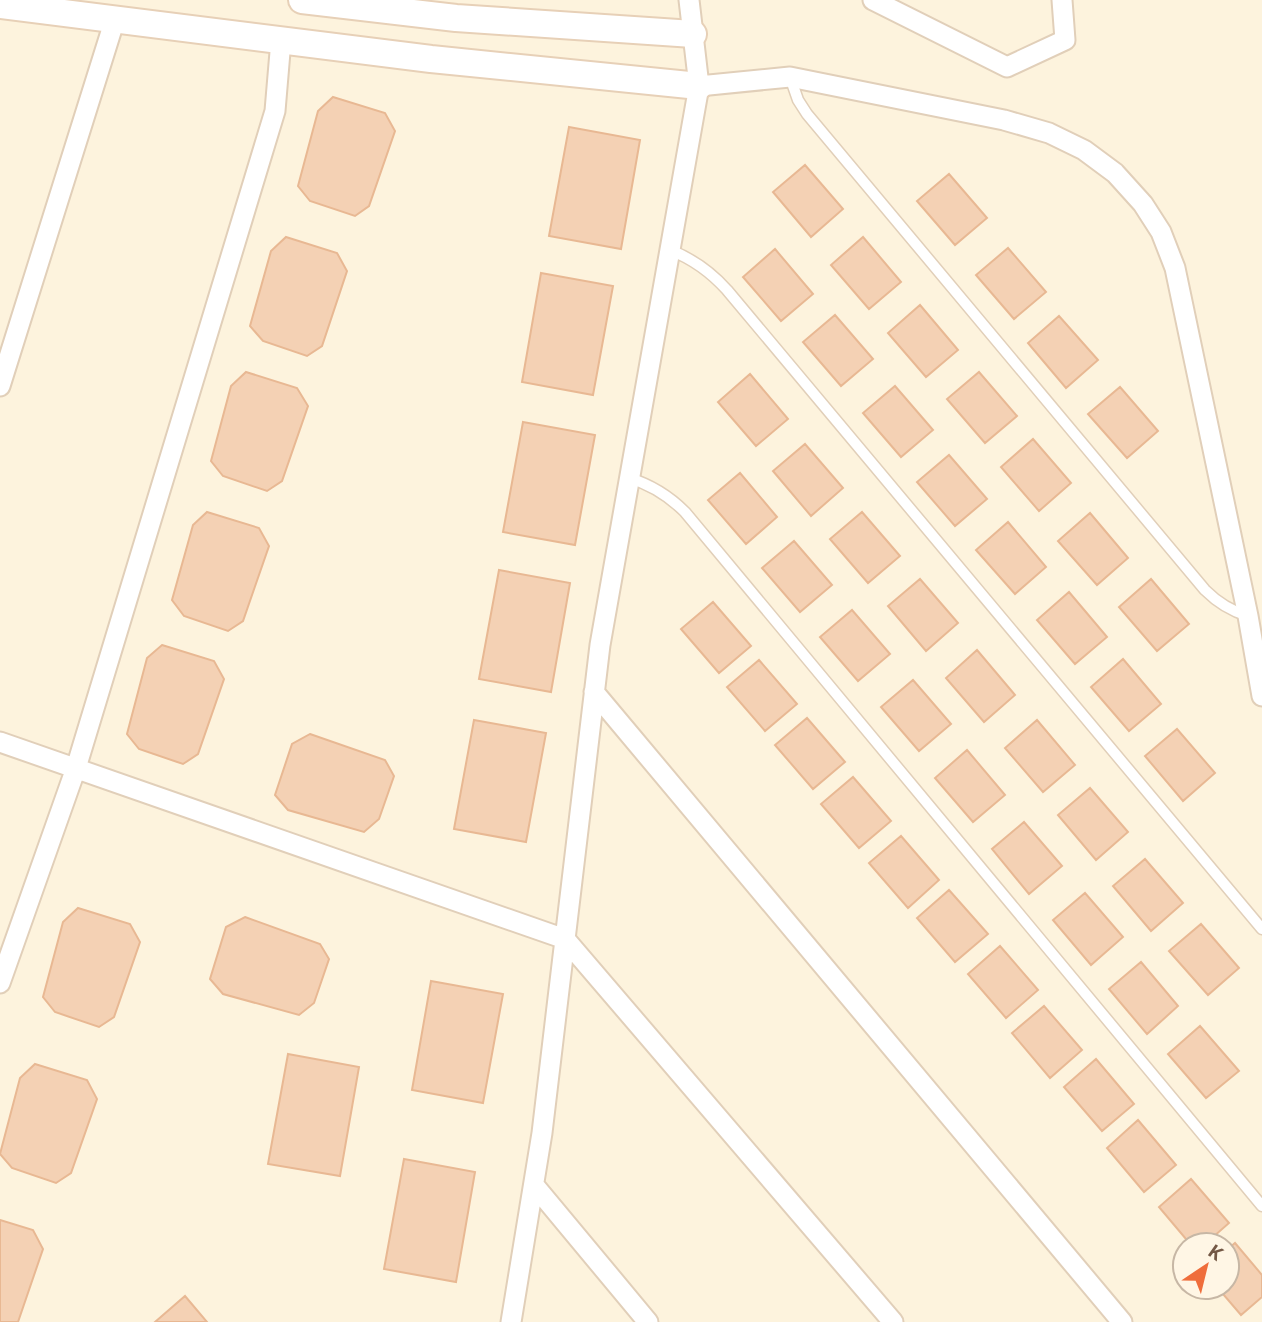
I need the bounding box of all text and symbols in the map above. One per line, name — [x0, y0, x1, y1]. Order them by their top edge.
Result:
north arrow — [1171, 1231, 1241, 1301]
text: K — [1203, 1238, 1229, 1267]

